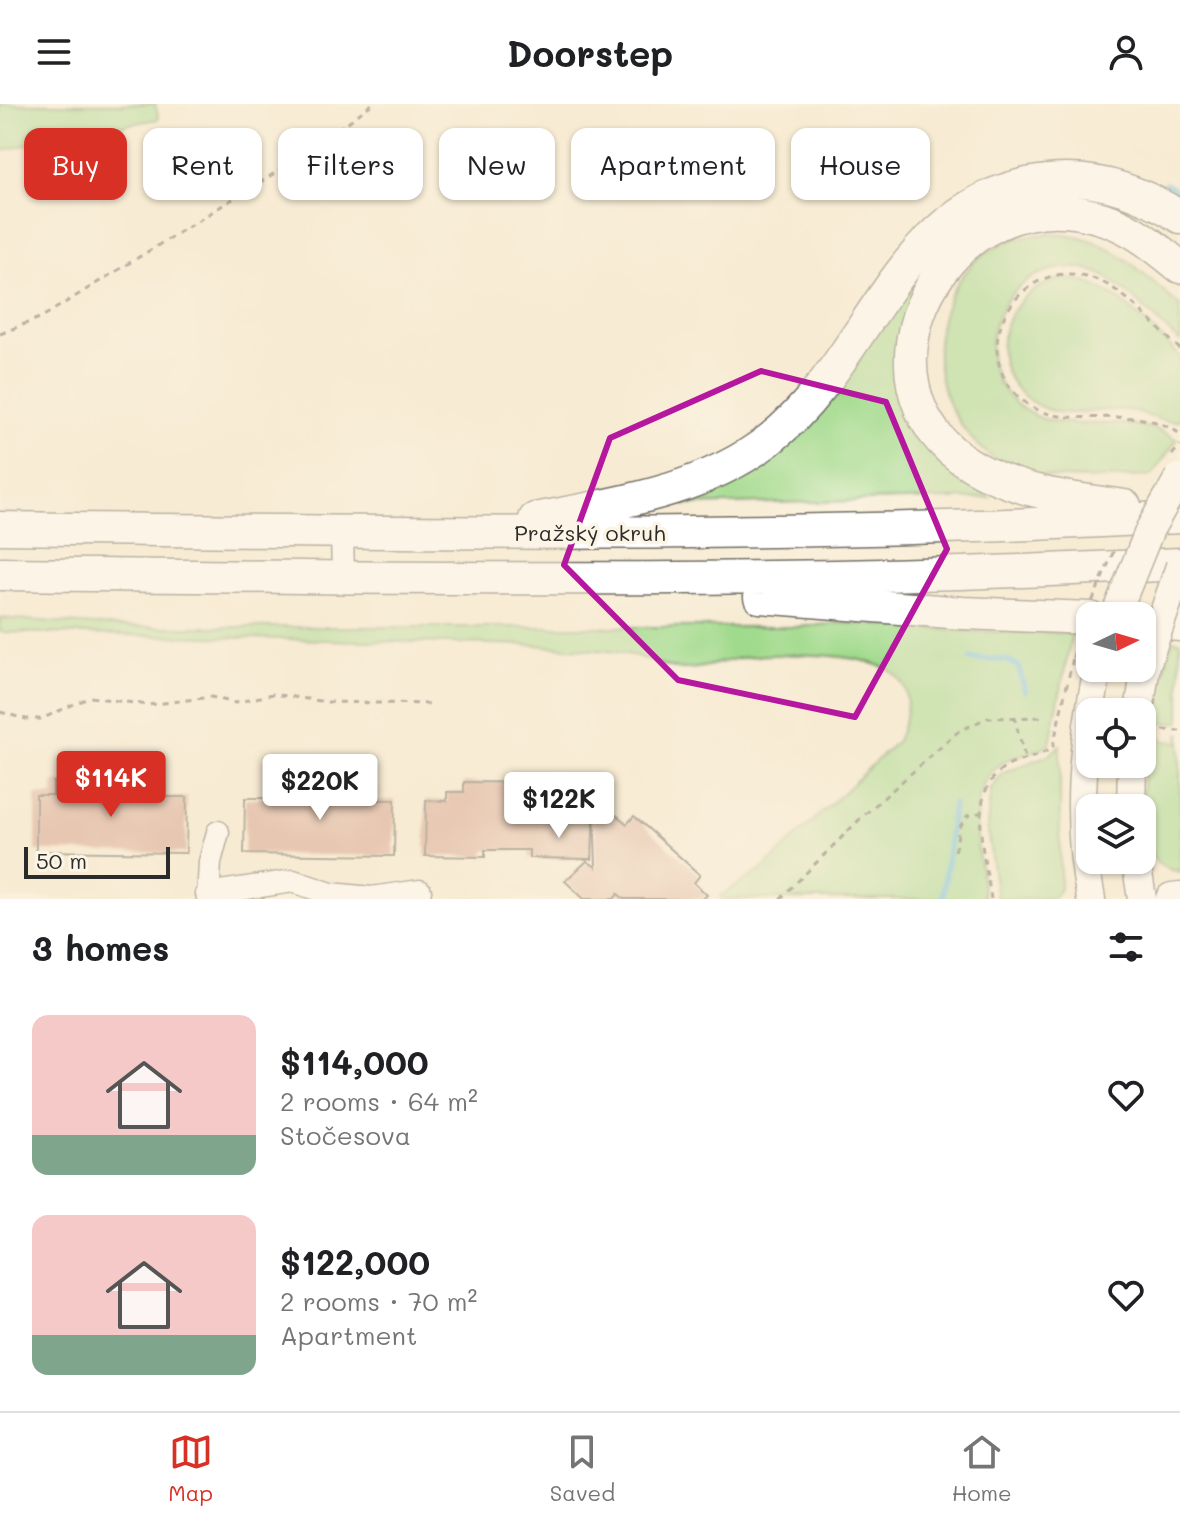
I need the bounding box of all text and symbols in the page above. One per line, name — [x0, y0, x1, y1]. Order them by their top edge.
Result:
text: Doorstep — [507, 29, 673, 76]
icon: menu — [32, 30, 76, 74]
icon: person — [1104, 30, 1148, 74]
chip: Buy — [24, 128, 127, 200]
chip: Rent — [143, 128, 262, 200]
chip: Filters — [278, 128, 423, 200]
chip: New — [439, 128, 555, 200]
chip: Apartment — [571, 128, 775, 200]
chip: House — [791, 128, 930, 200]
street label: Pražský okruh — [514, 518, 666, 547]
north arrow — [1076, 602, 1156, 682]
map controls — [1076, 602, 1156, 874]
button: locate — [1076, 698, 1156, 778]
pin: $114K — [55, 751, 167, 819]
pin: $220K — [264, 754, 376, 822]
text: $114K — [75, 760, 147, 794]
text: $220K — [281, 763, 359, 797]
pin: $122K — [503, 772, 615, 840]
text: $122K — [522, 781, 596, 815]
button: layers — [1076, 794, 1156, 874]
scale bar — [24, 843, 170, 879]
text: 50 m — [36, 846, 87, 875]
text: 3 homes — [32, 925, 169, 970]
icon: filters — [1104, 925, 1148, 969]
text: $114,000 — [280, 1039, 429, 1084]
icon: home — [96, 1047, 192, 1143]
icon: heart — [1104, 1073, 1148, 1117]
text: 2 rooms · 64 m² — [280, 1084, 478, 1118]
text: Stočesova — [280, 1118, 411, 1152]
text: $122,000 — [280, 1239, 430, 1284]
icon: home — [96, 1247, 192, 1343]
icon: heart — [1104, 1273, 1148, 1317]
text: 2 rooms · 70 m² — [280, 1284, 477, 1318]
text: Apartment — [280, 1318, 417, 1352]
tab: Map — [168, 1430, 213, 1507]
tab: Saved — [550, 1430, 615, 1507]
tab: Home — [952, 1430, 1012, 1507]

